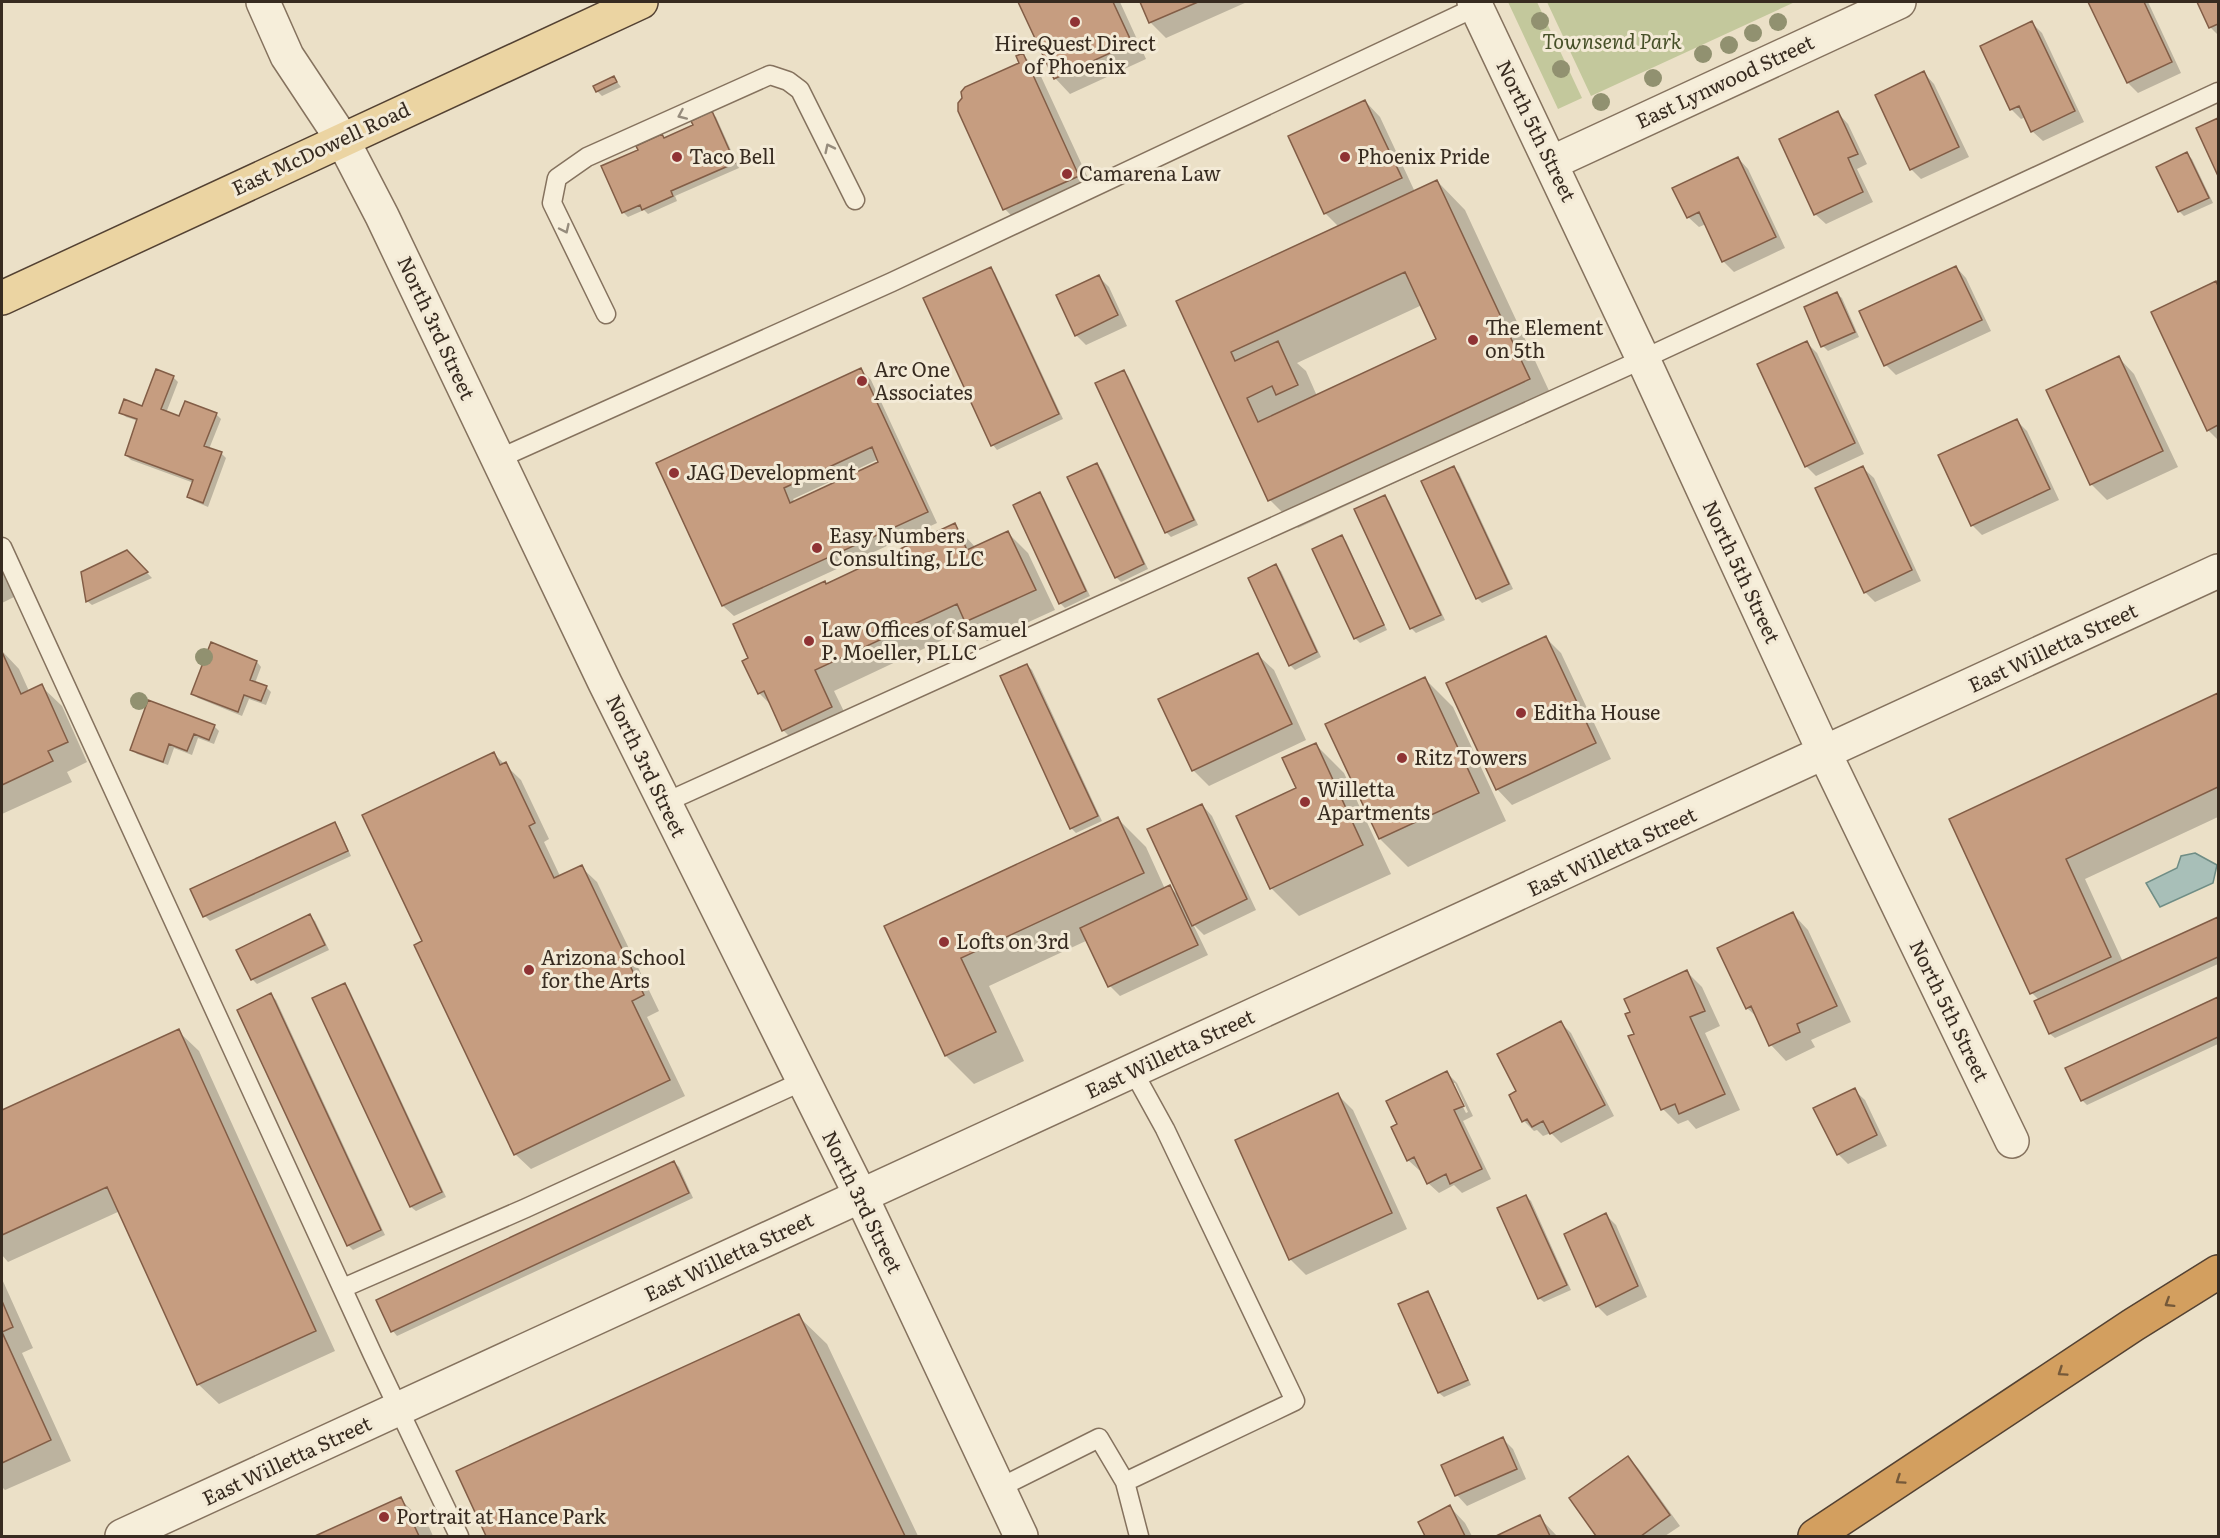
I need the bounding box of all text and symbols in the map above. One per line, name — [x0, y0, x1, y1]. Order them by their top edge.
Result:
marker: HireQuest Direct of Phoenix — [1068, 15, 1082, 29]
park label: Townsend Park — [1542, 25, 1682, 55]
street label: East Lynwood Street — [1630, 26, 1818, 135]
place label: HireQuest Direct of Phoenix — [994, 27, 1156, 80]
street label: North 5th Street — [1490, 54, 1585, 206]
street label: East McDowell Road — [226, 93, 414, 202]
one-way arrow — [677, 107, 688, 119]
place label: Taco Bell — [689, 140, 776, 170]
place label: Phoenix Pride — [1357, 140, 1490, 170]
one-way arrow — [825, 143, 836, 154]
marker: Taco Bell — [670, 150, 684, 164]
marker: Phoenix Pride — [1338, 150, 1352, 164]
place label: Camarena Law — [1079, 157, 1222, 187]
marker: Camarena Law — [1060, 167, 1074, 181]
one-way arrow — [557, 223, 569, 234]
street label: North 3rd Street — [391, 250, 484, 404]
place label: The Element on 5th — [1485, 311, 1603, 364]
marker: The Element on 5th — [1466, 333, 1480, 347]
place label: Arc One Associates — [874, 353, 972, 406]
marker: Arc One Associates — [855, 374, 869, 388]
place label: JAG Development — [686, 456, 856, 486]
marker: JAG Development — [667, 466, 681, 480]
street label: North 5th Street — [1697, 495, 1789, 648]
place label: Easy Numbers Consulting, LLC — [829, 519, 985, 572]
marker: Easy Numbers Consulting, LLC — [810, 541, 824, 555]
street label: East Willetta Street — [1963, 594, 2142, 699]
place label: Law Offices of Samuel P. Moeller, PLLC — [821, 613, 1028, 666]
marker: Law Offices of Samuel P. Moeller, PLLC — [802, 634, 816, 648]
street label: North 3rd Street — [600, 689, 695, 842]
place label: Editha House — [1533, 696, 1660, 726]
marker: Editha House — [1514, 706, 1528, 720]
place label: Ritz Towers — [1414, 741, 1527, 771]
marker: Ritz Towers — [1395, 751, 1409, 765]
place label: Willetta Apartments — [1317, 773, 1430, 826]
marker: Willetta Apartments — [1298, 795, 1312, 809]
street label: East Willetta Street — [1522, 798, 1701, 903]
place label: Lofts on 3rd — [956, 925, 1069, 955]
street label: North 5th Street — [1903, 934, 1998, 1086]
marker: Lofts on 3rd — [937, 935, 951, 949]
place label: Arizona School for the Arts — [541, 941, 686, 994]
marker: Arizona School for the Arts — [522, 963, 536, 977]
street label: East Willetta Street — [1080, 1000, 1259, 1105]
street label: North 3rd Street — [816, 1125, 911, 1278]
street label: East Willetta Street — [639, 1203, 818, 1308]
one-way arrow — [2165, 1295, 2175, 1307]
one-way arrow — [2058, 1365, 2069, 1376]
street label: East Willetta Street — [197, 1407, 376, 1512]
one-way arrow — [1896, 1473, 1907, 1484]
place label: Portrait at Hance Park — [396, 1500, 607, 1530]
marker: Portrait at Hance Park — [377, 1510, 391, 1524]

